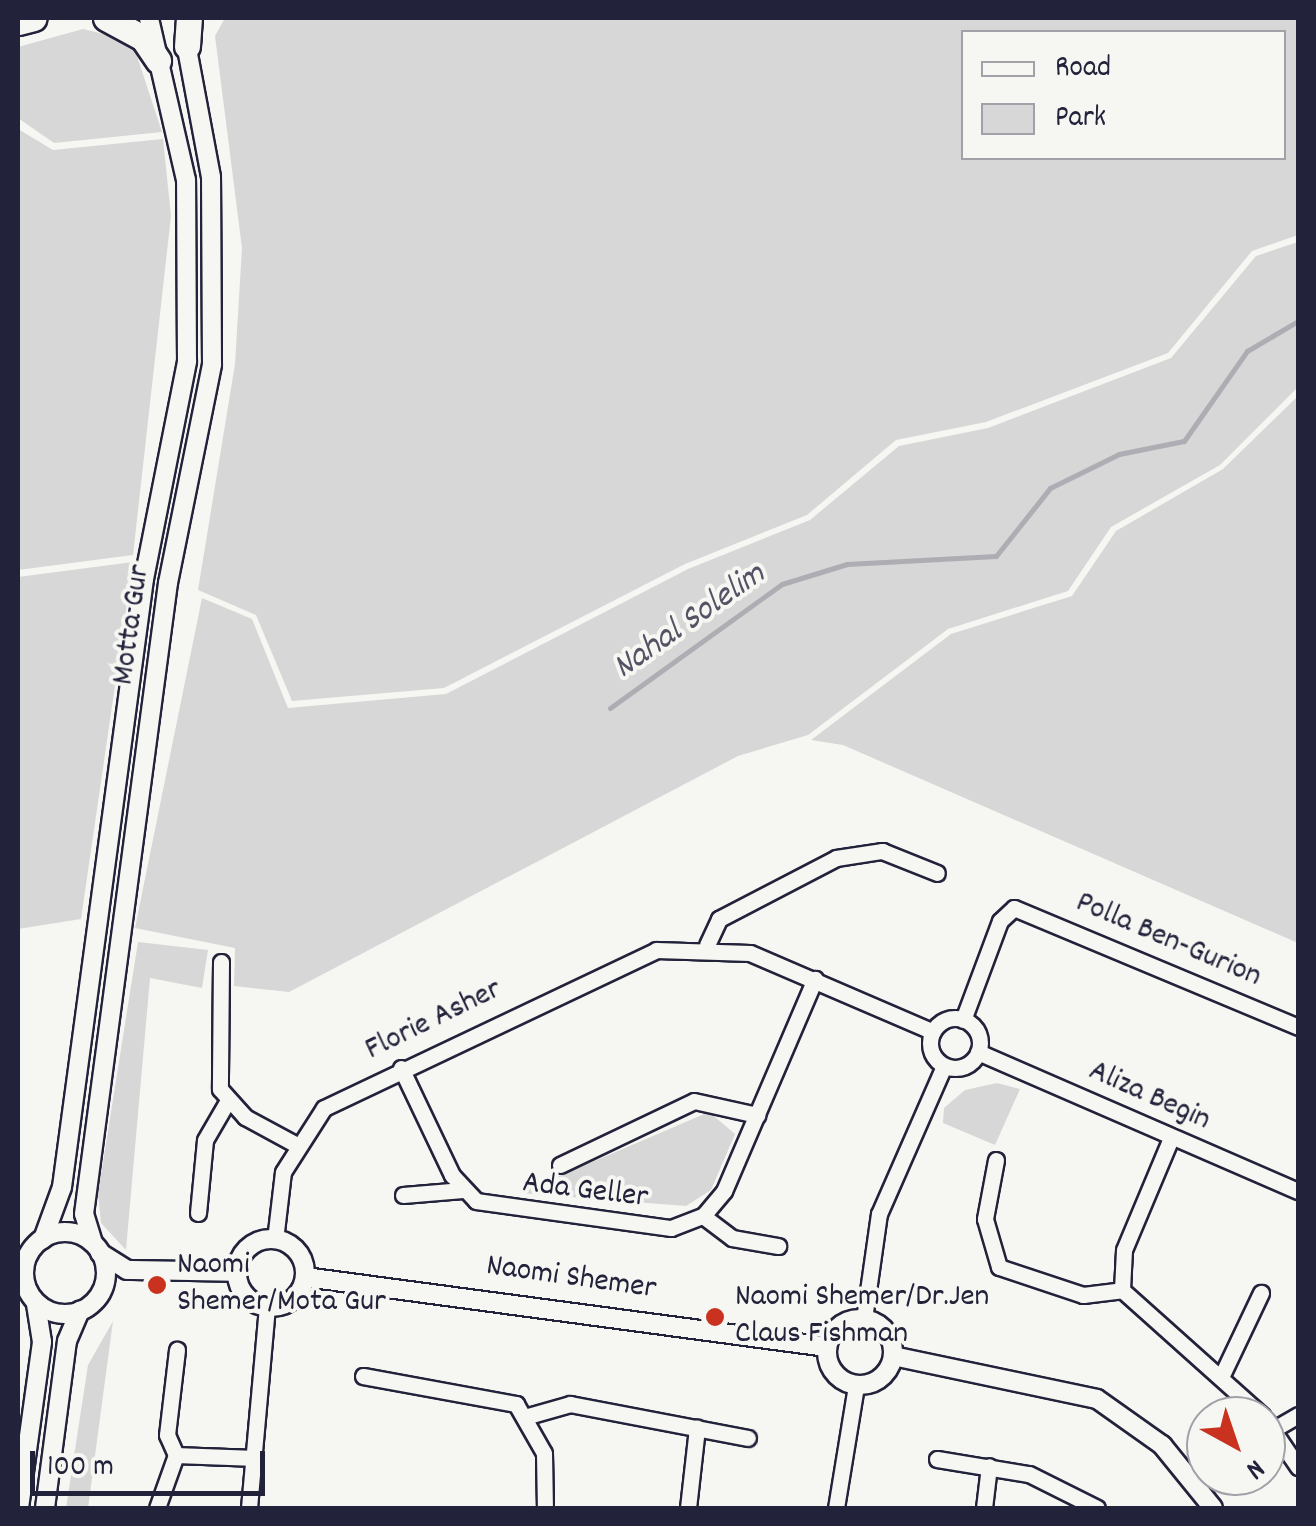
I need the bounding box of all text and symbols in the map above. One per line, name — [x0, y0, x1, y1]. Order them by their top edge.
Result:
legend — [961, 30, 1286, 160]
text: Road — [1055, 48, 1111, 91]
text: Park — [1055, 98, 1106, 141]
water label: Nahal Solelim — [606, 554, 774, 690]
street label: Motta Gur — [106, 563, 160, 687]
street label: Polla Ben-Gurion — [1069, 885, 1267, 997]
street label: Florie Asher — [360, 972, 508, 1070]
street label: Aliza Begin — [1082, 1053, 1216, 1141]
street label: Ada Geller — [520, 1165, 650, 1219]
place label: Naomi Shemer/Mota Gur — [177, 1248, 386, 1323]
street label: Naomi Shemer — [484, 1248, 658, 1310]
marker: Naomi Shemer/Mota Gur — [146, 1274, 168, 1296]
place label: Naomi Shemer/Dr.Jen Claus Fishman — [735, 1280, 989, 1355]
marker: Naomi Shemer/Dr.Jen Claus Fishman — [704, 1306, 726, 1328]
north arrow — [1186, 1396, 1286, 1496]
scale bar — [35, 1431, 270, 1493]
text: 100 m — [47, 1447, 114, 1490]
text: N — [1236, 1448, 1272, 1487]

